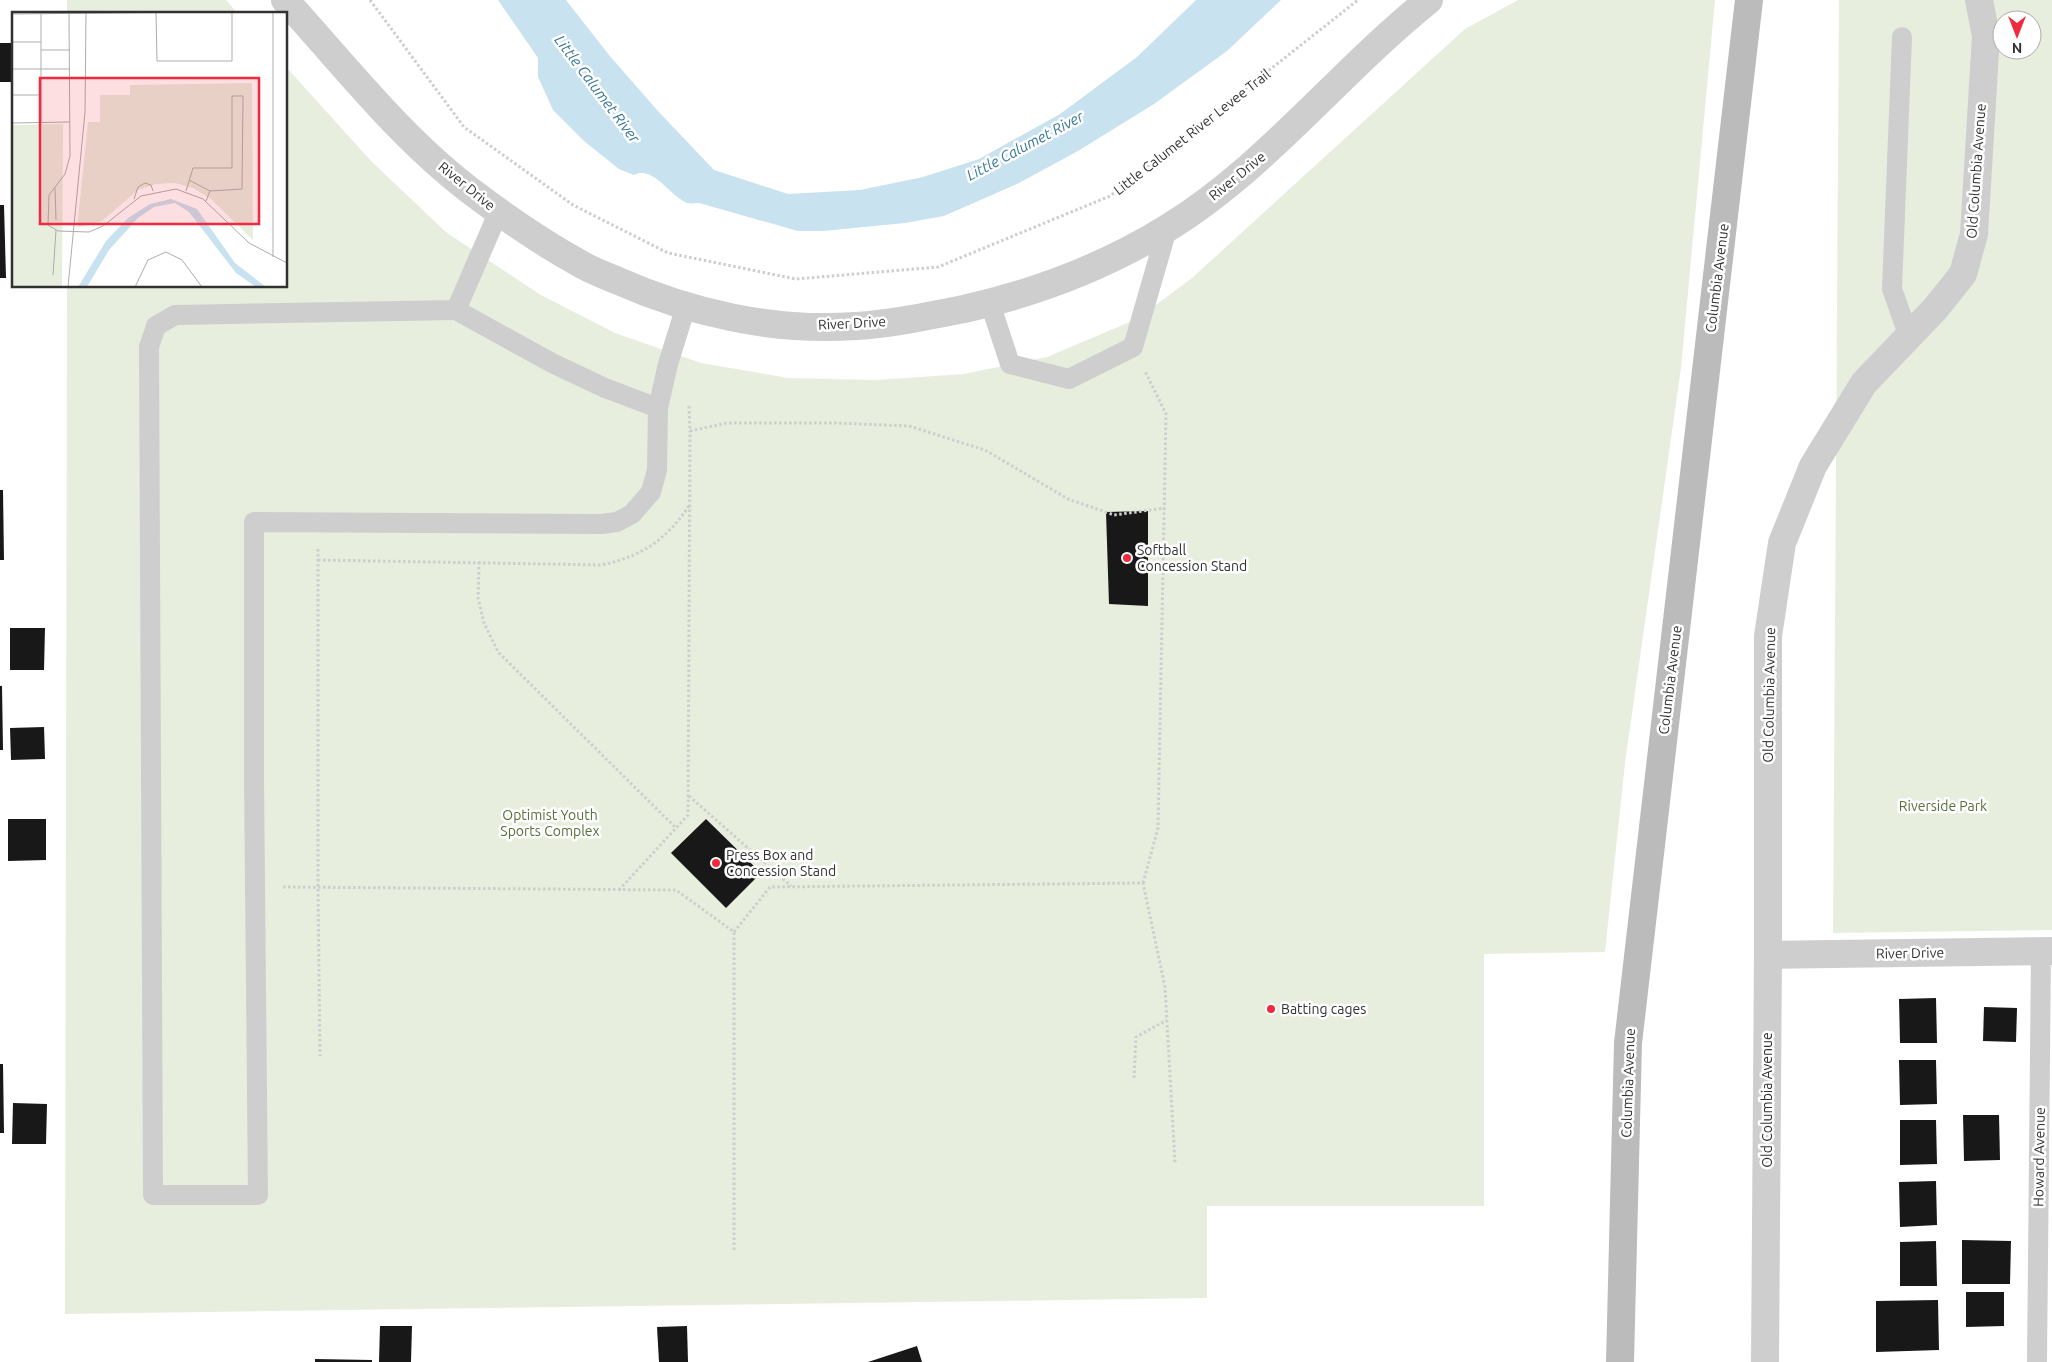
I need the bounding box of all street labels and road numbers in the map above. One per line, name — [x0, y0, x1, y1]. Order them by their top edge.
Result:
street label: Little Calumet River Levee Trail — [1110, 66, 1274, 198]
street label: Old Columbia Avenue — [1963, 103, 1989, 239]
street label: River Drive — [1205, 148, 1269, 204]
street label: River Drive — [435, 158, 499, 214]
street label: Columbia Avenue — [1702, 223, 1732, 333]
street label: River Drive — [818, 313, 886, 333]
street label: Columbia Avenue — [1655, 625, 1685, 735]
street label: Old Columbia Avenue — [1760, 627, 1778, 763]
street label: River Drive — [1876, 944, 1944, 962]
street label: Columbia Avenue — [1618, 1028, 1638, 1138]
street label: Old Columbia Avenue — [1759, 1032, 1775, 1168]
street label: Howard Avenue — [2030, 1107, 2048, 1207]

